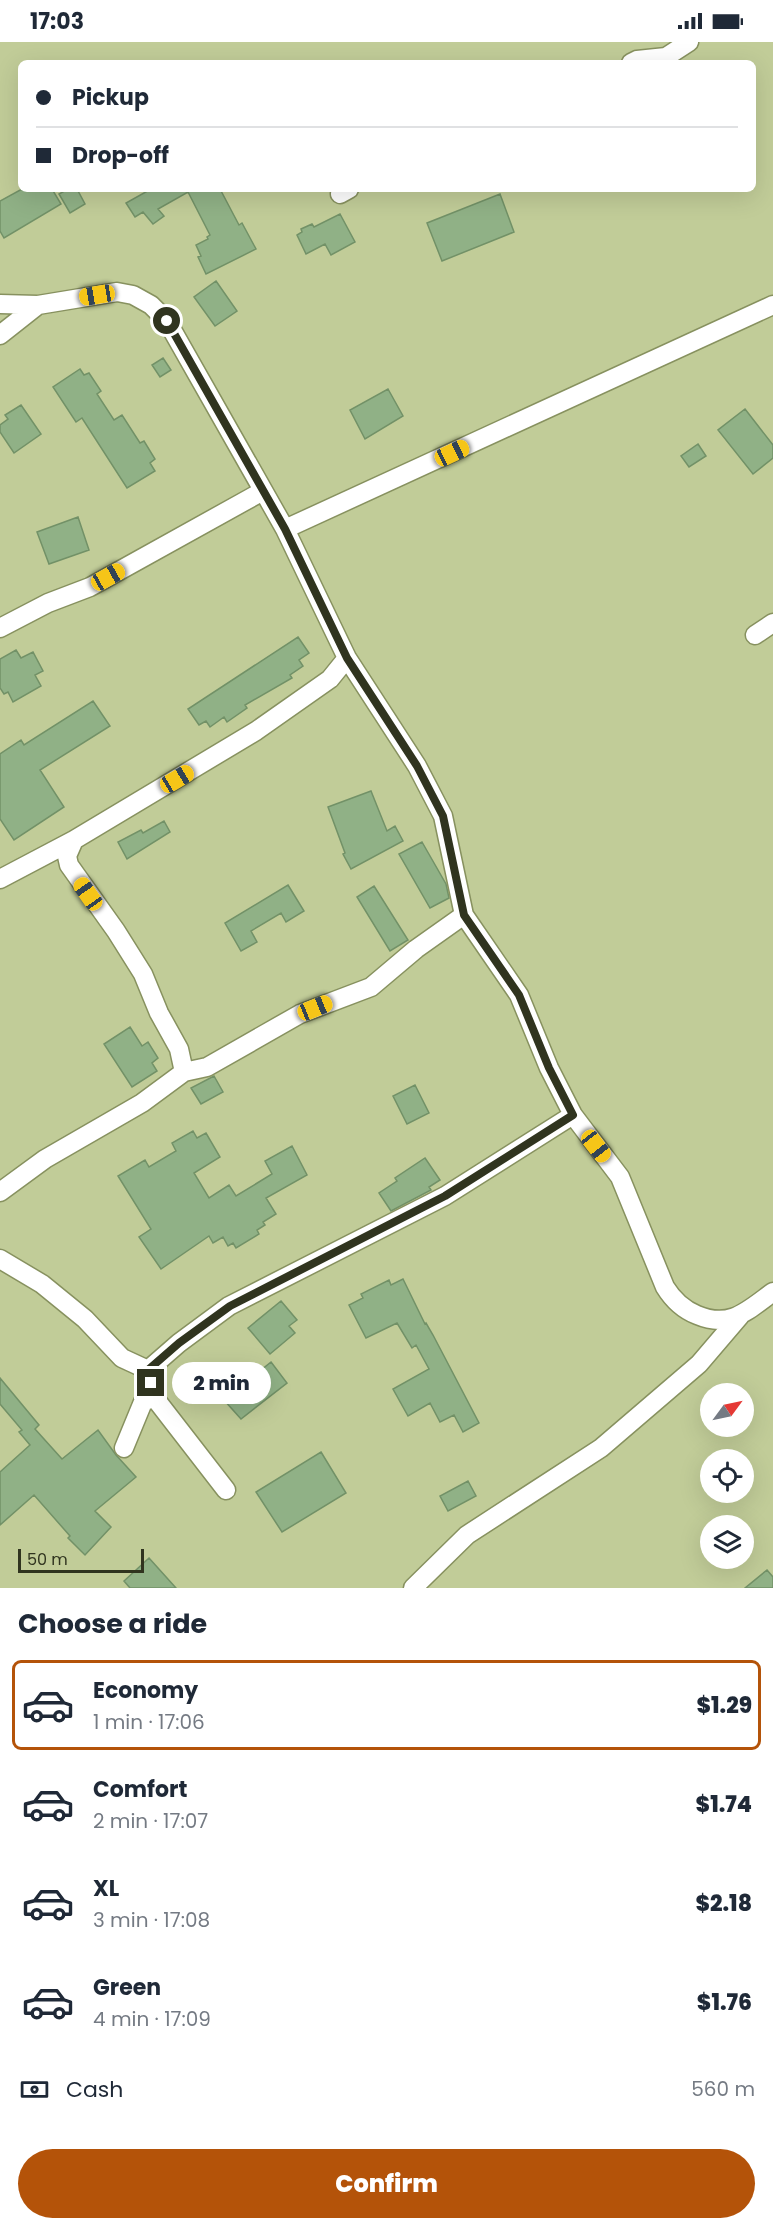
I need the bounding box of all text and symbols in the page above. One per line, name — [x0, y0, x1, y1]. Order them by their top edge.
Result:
text: 17:03 — [30, 6, 84, 37]
text: Pickup — [72, 82, 149, 113]
text: Drop-off — [72, 140, 169, 171]
car — [78, 283, 116, 307]
route start — [153, 307, 180, 334]
car — [432, 437, 472, 469]
car — [88, 560, 128, 594]
car — [157, 762, 197, 796]
car — [70, 874, 106, 914]
car — [295, 993, 335, 1023]
car — [578, 1126, 614, 1166]
callout: 2 min — [172, 1362, 271, 1404]
route end — [137, 1369, 164, 1396]
text: 2 min — [193, 1369, 250, 1397]
north arrow — [700, 1383, 754, 1437]
map controls — [700, 1383, 754, 1569]
button: locate — [700, 1449, 754, 1503]
button: layers — [700, 1515, 754, 1569]
scale bar — [18, 1546, 144, 1574]
text: 50 m — [27, 1548, 68, 1571]
text: Choose a ride — [18, 1605, 207, 1642]
text: Economy — [93, 1675, 198, 1706]
icon: car — [21, 1678, 75, 1732]
text: $1.29 — [696, 1690, 752, 1721]
text: 1 min · 17:06 — [93, 1708, 205, 1736]
text: Comfort — [93, 1774, 187, 1805]
icon: car — [21, 1777, 75, 1831]
text: $1.74 — [696, 1789, 752, 1820]
text: 2 min · 17:07 — [93, 1807, 208, 1835]
text: XL — [93, 1873, 119, 1904]
icon: car — [21, 1876, 75, 1930]
text: $2.18 — [695, 1888, 752, 1919]
text: 3 min · 17:08 — [93, 1906, 210, 1934]
text: Green — [93, 1972, 161, 2003]
icon: car — [21, 1975, 75, 2029]
text: $1.76 — [697, 1987, 752, 2018]
text: 4 min · 17:09 — [93, 2005, 211, 2033]
icon: cash — [18, 2073, 51, 2106]
text: Cash — [66, 2074, 123, 2105]
text: 560 m — [691, 2075, 755, 2103]
button: Confirm — [18, 2149, 755, 2218]

